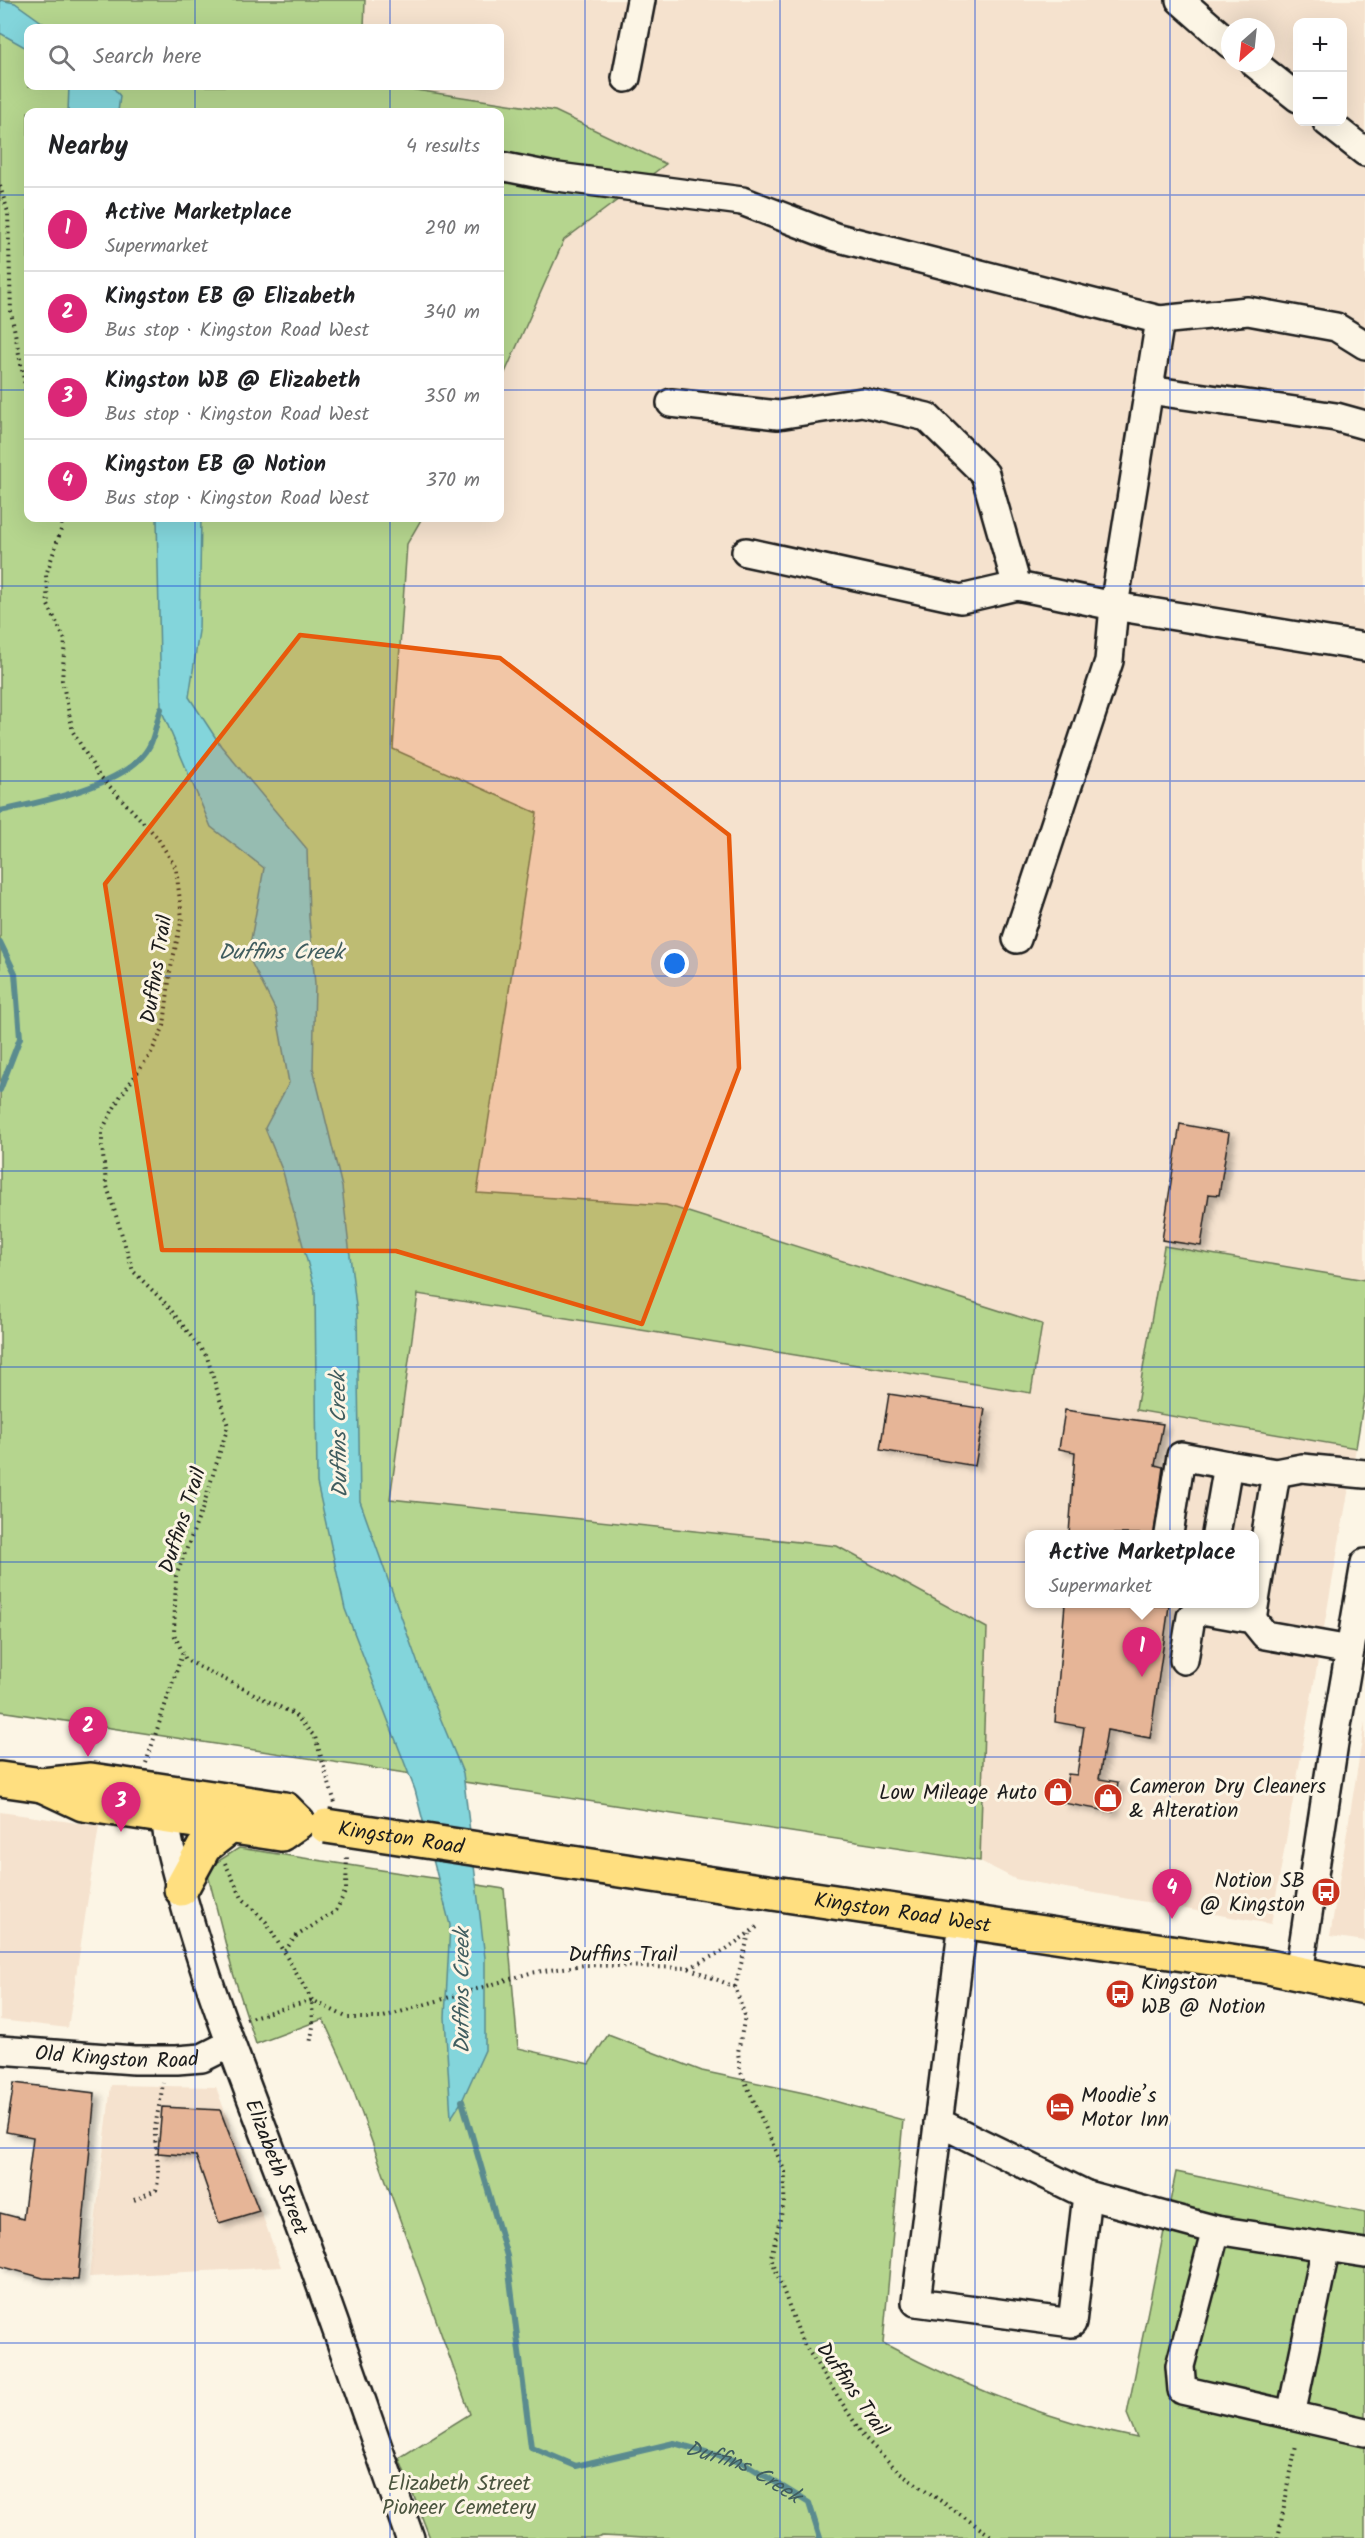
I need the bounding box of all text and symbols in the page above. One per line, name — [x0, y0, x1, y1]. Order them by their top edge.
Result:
north arrow — [1221, 18, 1275, 72]
map controls — [1293, 18, 1347, 126]
button: + — [1293, 18, 1347, 72]
search box — [24, 24, 504, 90]
text: Search here — [93, 40, 201, 75]
icon: search — [45, 41, 78, 74]
button: − — [1293, 72, 1347, 126]
text: Nearby — [48, 126, 128, 168]
text: 4 results — [406, 131, 480, 163]
text: Active Marketplace — [105, 196, 291, 231]
text: 1 — [64, 213, 71, 245]
text: 290 m — [425, 213, 480, 245]
text: Supermarket — [105, 231, 208, 263]
text: Kingston EB @ Elizabeth — [105, 280, 355, 315]
text: 2 — [62, 297, 73, 329]
text: 340 m — [424, 297, 480, 329]
text: Bus stop · Kingston Road West — [105, 315, 369, 347]
text: Kingston WB @ Elizabeth — [105, 364, 360, 399]
text: 3 — [62, 381, 73, 413]
text: 350 m — [424, 381, 480, 413]
text: Bus stop · Kingston Road West — [105, 399, 369, 431]
text: Kingston EB @ Notion — [105, 448, 326, 483]
text: 4 — [62, 465, 73, 497]
text: 370 m — [425, 465, 480, 497]
text: Bus stop · Kingston Road West — [105, 483, 369, 515]
street label: Duffins Trail — [133, 913, 182, 1026]
water label: Duffins Creek — [218, 936, 347, 971]
your location — [660, 949, 689, 978]
water label: Duffins Creek — [322, 1368, 359, 1498]
street label: Duffins Trail — [151, 1463, 216, 1578]
popup — [1025, 1530, 1259, 1608]
text: Active Marketplace — [1049, 1536, 1235, 1571]
text: Supermarket — [1049, 1571, 1152, 1603]
pin: 1 — [1122, 1628, 1162, 1677]
pin: 2 — [68, 1708, 107, 1757]
place label: Cameron Dry Cleaners & Alteration — [1129, 1771, 1326, 1828]
shop icon: Low Mileage Auto — [1042, 1776, 1074, 1808]
place label: Low Mileage Auto — [879, 1777, 1037, 1810]
pin: 3 — [102, 1782, 140, 1832]
shop icon: Cameron Dry Cleaners & Alteration — [1092, 1782, 1124, 1814]
street label: Kingston Road — [336, 1813, 467, 1865]
place label: Notion SB @ Kingston — [1200, 1865, 1305, 1922]
pin: 4 — [1152, 1870, 1192, 1919]
bus stop icon: Notion SB @ Kingston — [1310, 1876, 1342, 1908]
street label: Kingston Road West — [812, 1884, 994, 1943]
water label: Duffins Creek — [446, 1925, 481, 2054]
street label: Duffins Trail — [568, 1939, 678, 1972]
place label: Kingston WB @ Notion — [1141, 1967, 1265, 2024]
bus stop icon: Kingston WB @ Notion — [1104, 1978, 1136, 2010]
street label: Old Kingston Road — [34, 2038, 200, 2078]
place label: Moodie’s Motor Inn — [1081, 2080, 1169, 2137]
hotel icon: Moodie’s Motor Inn — [1044, 2091, 1076, 2123]
street label: Elizabeth Street — [235, 2095, 317, 2241]
street label: Duffins Trail — [807, 2336, 897, 2444]
water label: Duffins Creek — [681, 2432, 811, 2516]
park label: Elizabeth Street Pioneer Cemetery — [382, 2468, 536, 2525]

